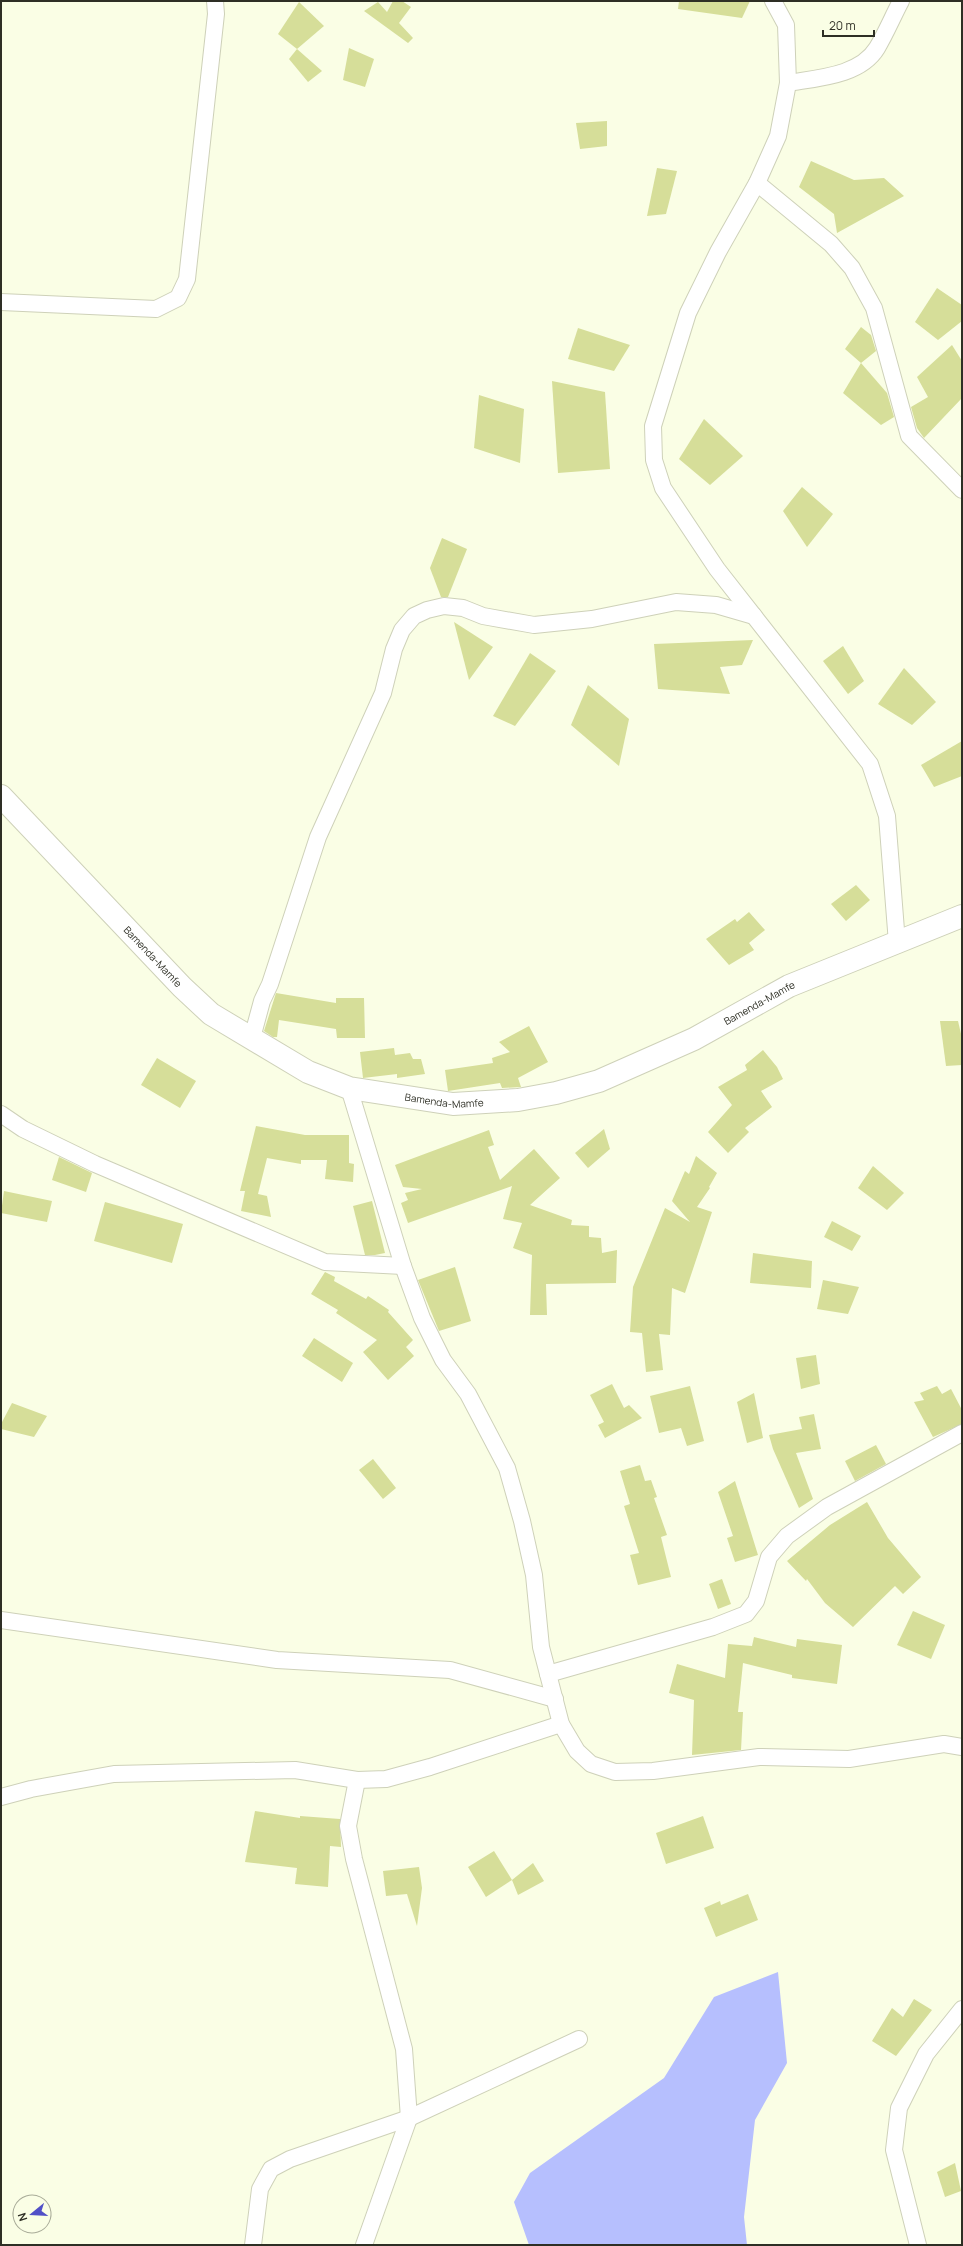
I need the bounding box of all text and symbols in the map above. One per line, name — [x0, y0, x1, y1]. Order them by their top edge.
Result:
scale bar — [823, 12, 874, 38]
text: 20 m — [829, 17, 856, 34]
street label: Bamenda-Mamfe — [121, 923, 185, 990]
street label: Bamenda-Mamfe — [721, 977, 797, 1028]
street label: Bamenda-Mamfe — [404, 1090, 484, 1111]
north arrow — [12, 2194, 52, 2234]
text: N — [14, 2211, 30, 2223]

